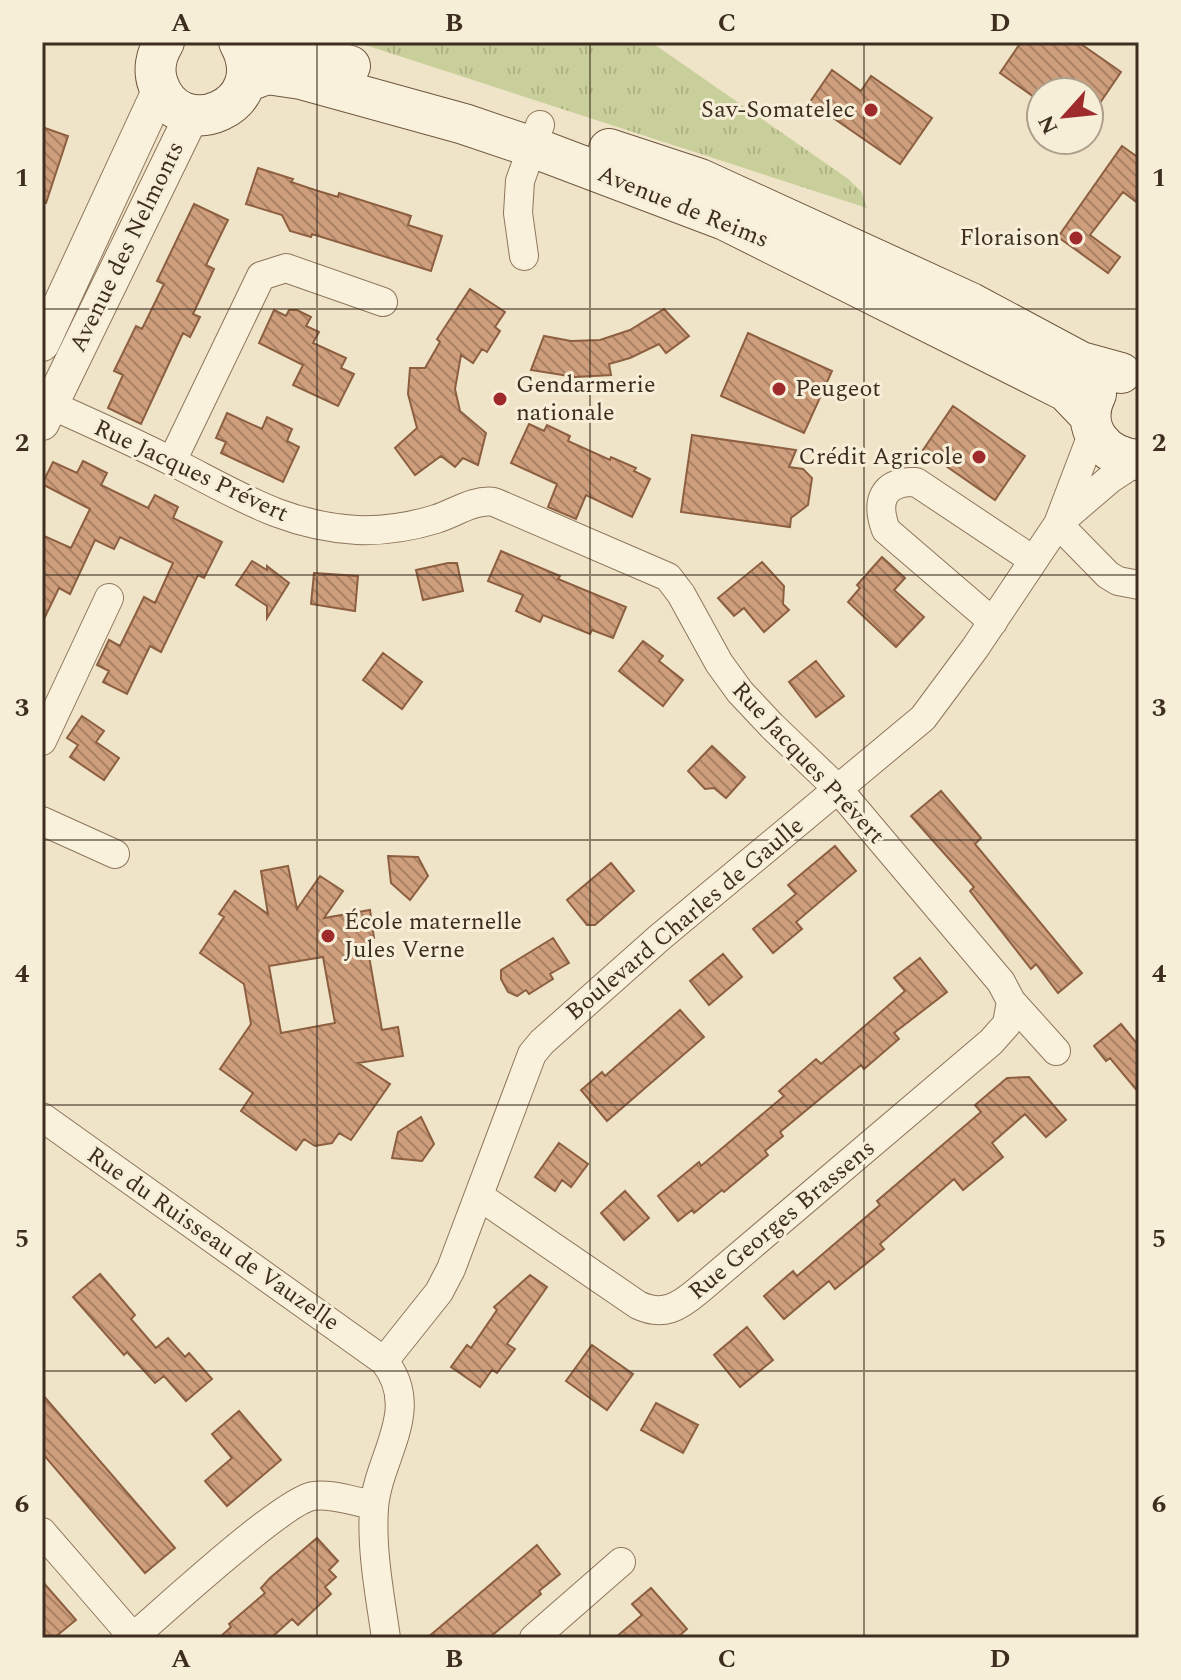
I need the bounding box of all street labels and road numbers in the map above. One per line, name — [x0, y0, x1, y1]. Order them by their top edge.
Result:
street label: Avenue des Nelmonts — [60, 135, 194, 359]
street label: Avenue de Reims — [592, 156, 774, 258]
street label: Rue Jacques Prévert — [88, 410, 294, 532]
street label: Rue Jacques Prévert — [723, 674, 893, 852]
street label: Boulevard Charles de Gaulle — [558, 808, 812, 1030]
street label: Rue Georges Brassens — [681, 1131, 883, 1309]
street label: Rue du Ruisseau de Vauzelle — [79, 1138, 347, 1340]

